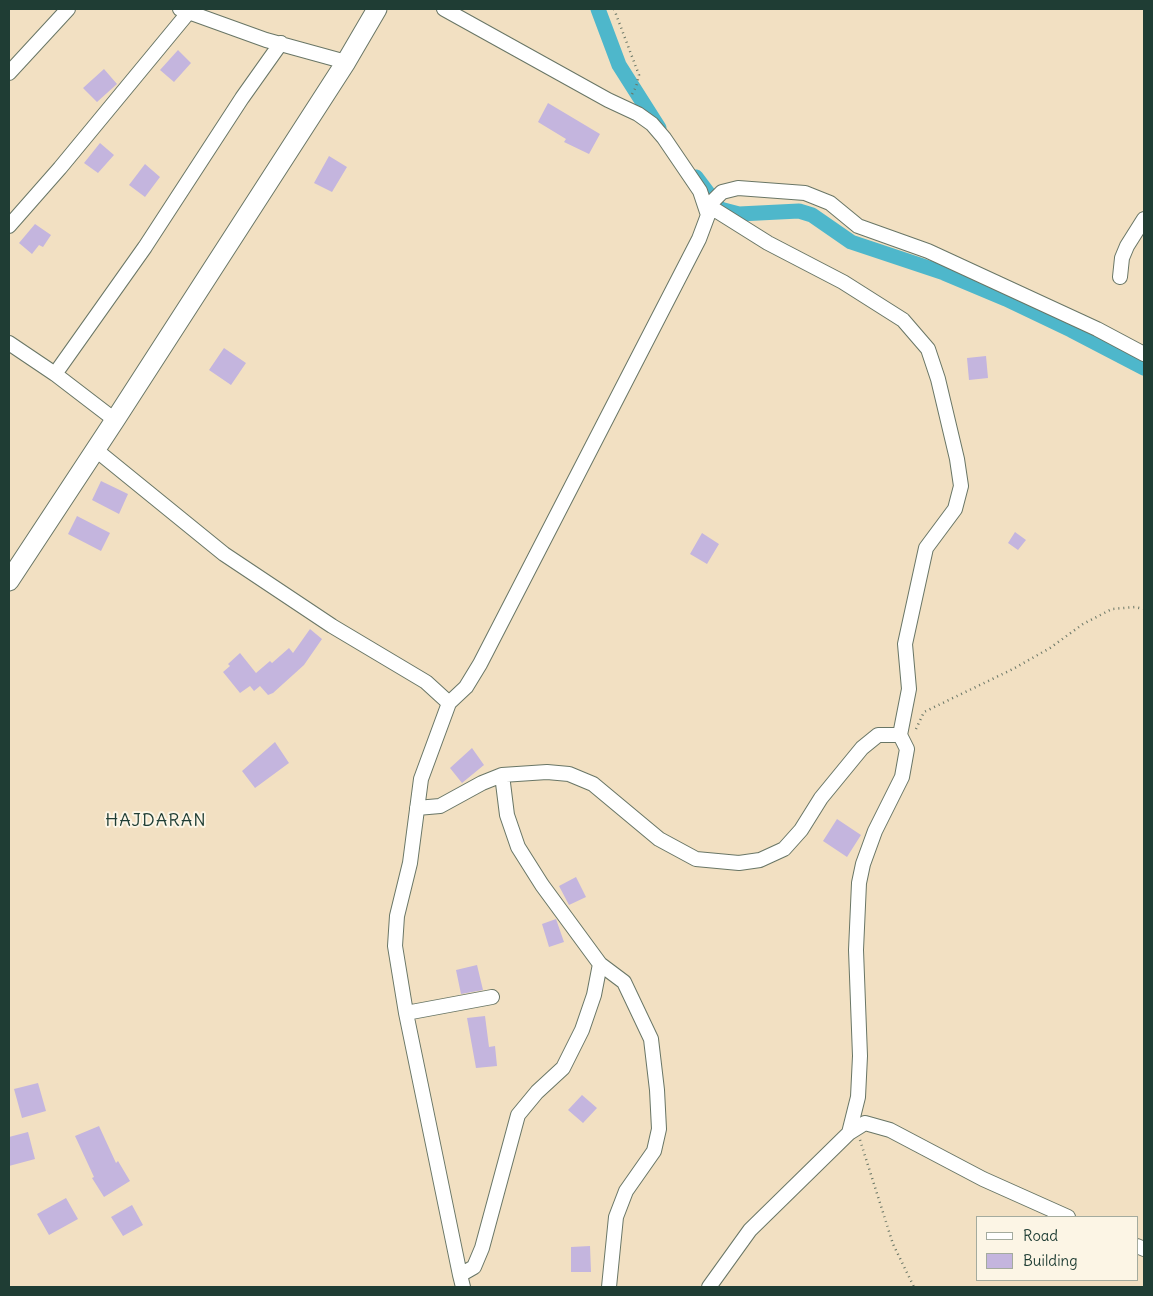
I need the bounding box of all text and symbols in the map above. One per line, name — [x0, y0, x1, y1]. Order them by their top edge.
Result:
district label: HAJDARAN — [104, 810, 208, 832]
legend — [976, 1216, 1138, 1281]
text: Road — [1023, 1226, 1058, 1245]
text: Building — [1023, 1251, 1078, 1270]

